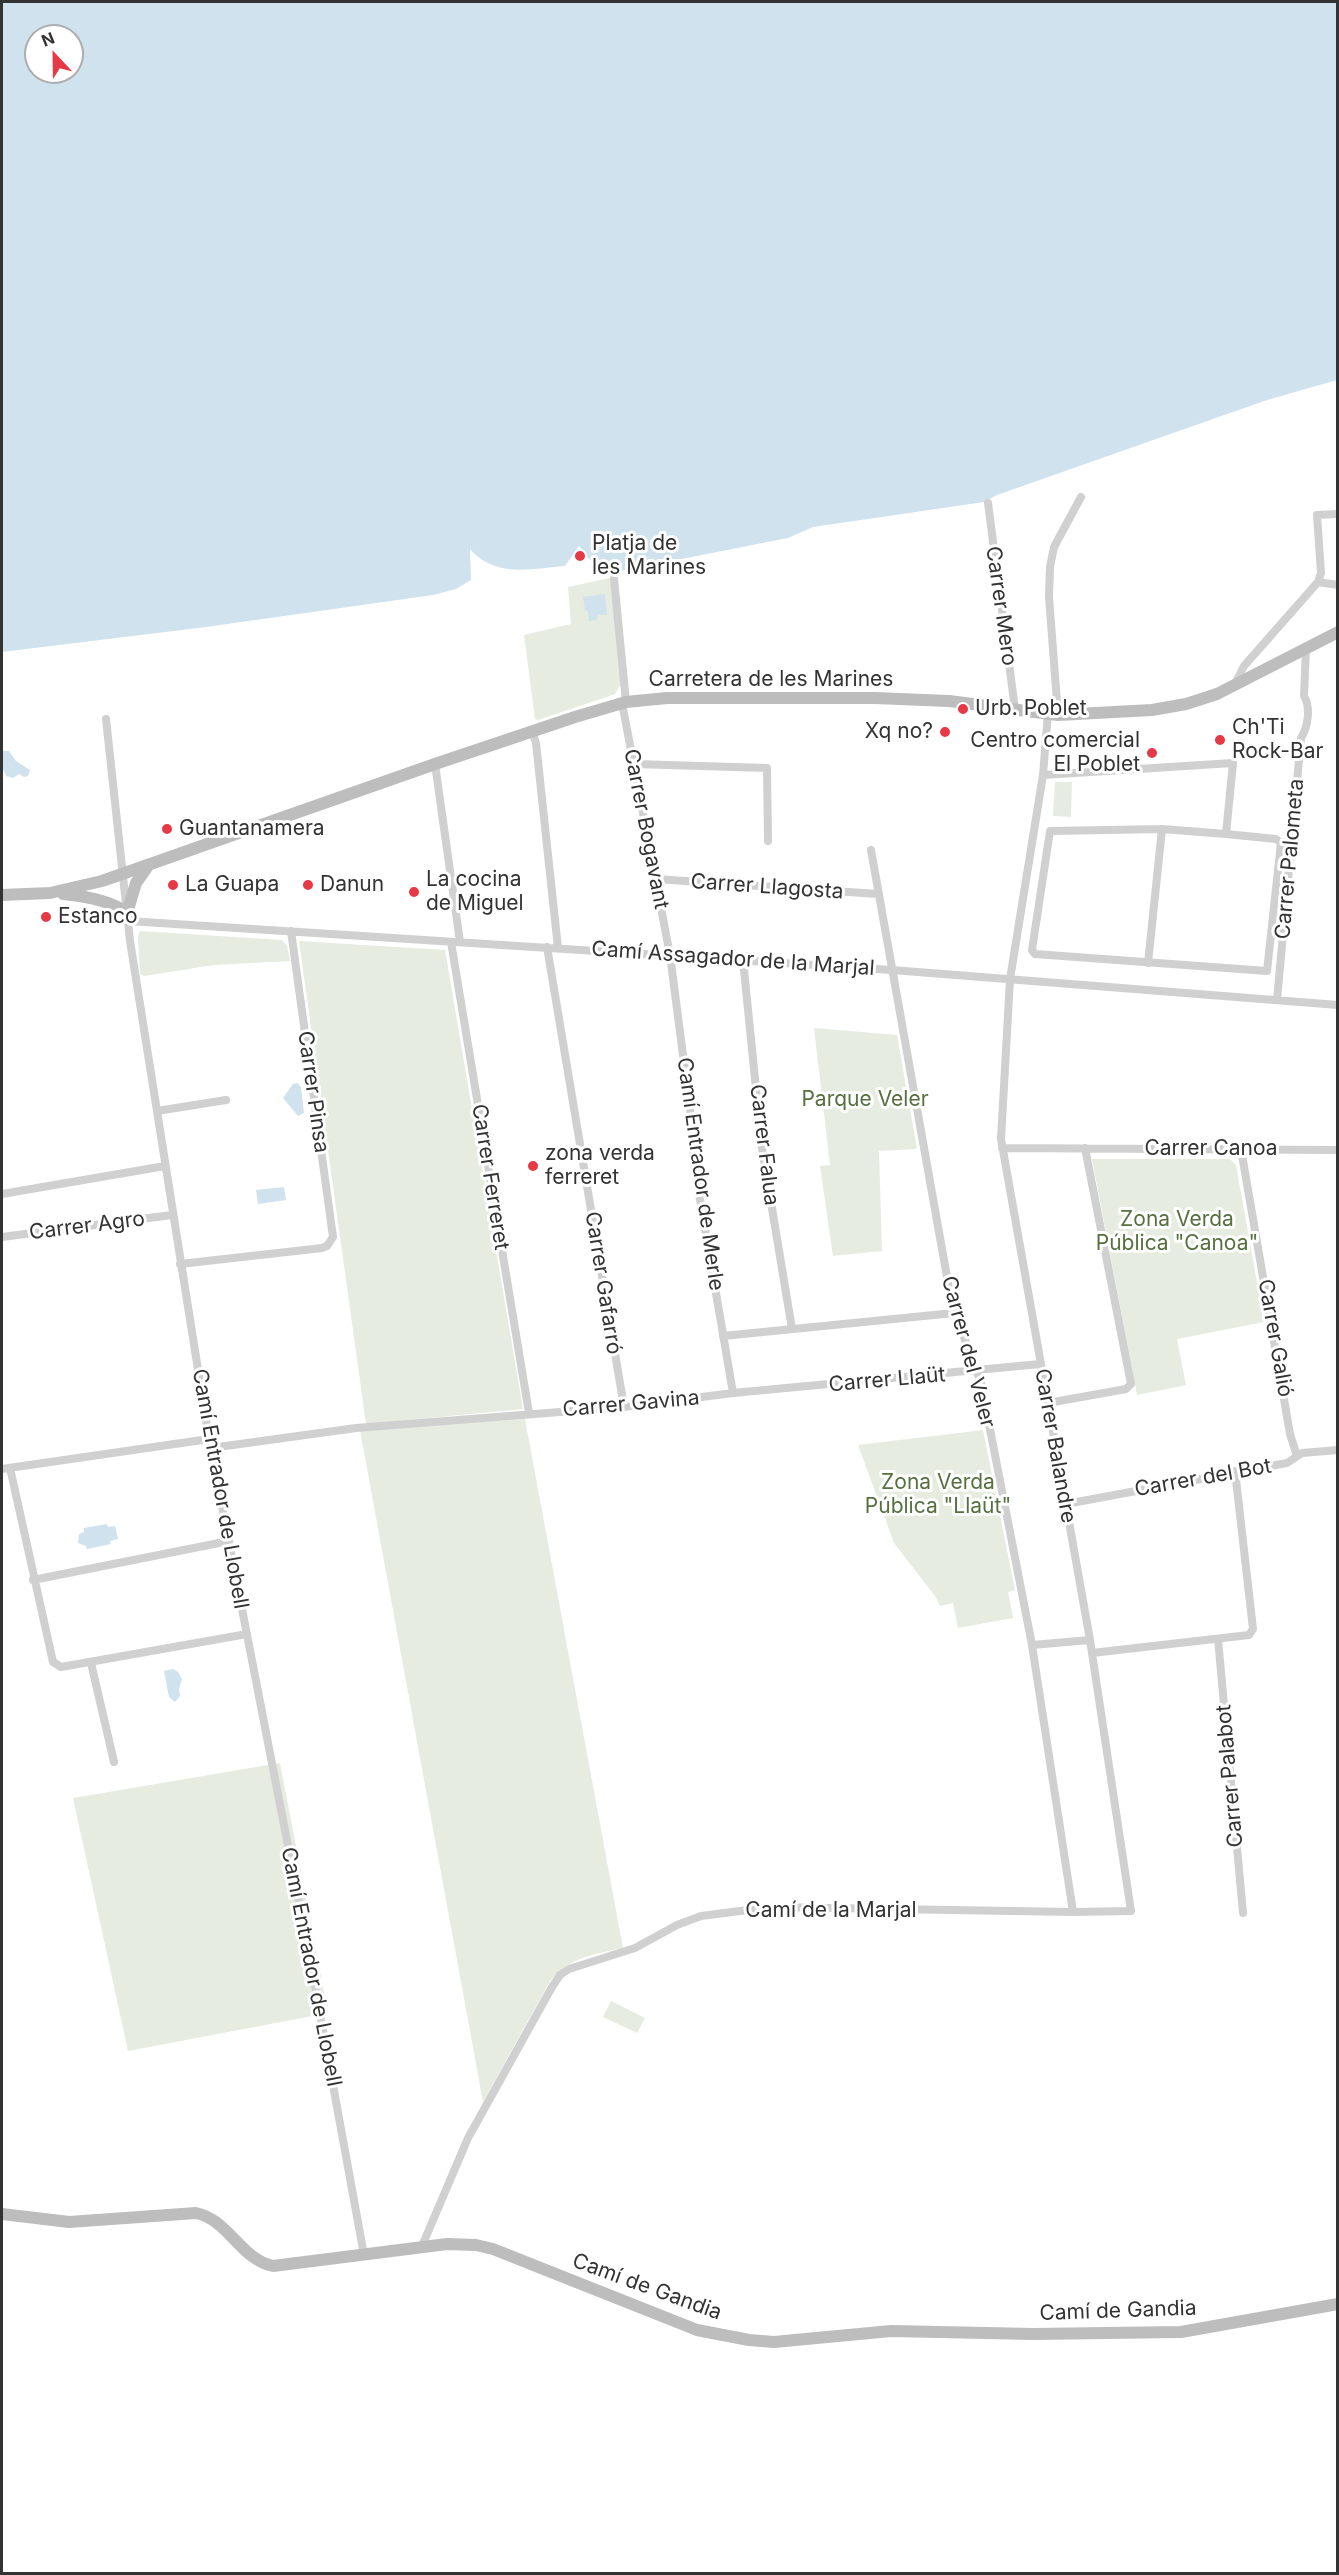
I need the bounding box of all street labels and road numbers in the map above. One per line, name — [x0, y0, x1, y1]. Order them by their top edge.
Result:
street label: Carrer Mero — [980, 545, 1022, 667]
street label: Carretera de les Marines — [649, 667, 893, 693]
street label: Carrer Bogavant — [618, 747, 674, 911]
street label: Carrer Palometa — [1270, 778, 1310, 940]
street label: Carrer Llagosta — [690, 869, 844, 905]
street label: Camí Assagador de la Marjal — [591, 937, 875, 981]
street label: Carrer Pinsa — [292, 1029, 334, 1155]
street label: Camí Entrador de Merle — [671, 1056, 729, 1292]
street label: Carrer Falua — [744, 1083, 784, 1207]
street label: Carrer Ferreret — [466, 1102, 514, 1252]
street label: Carrer Canoa — [1144, 1136, 1278, 1162]
street label: Carrer Agro — [28, 1206, 146, 1246]
street label: Carrer Gafarró — [579, 1210, 627, 1356]
street label: Carrer del Veler — [936, 1273, 1000, 1431]
street label: Carrer Galió — [1252, 1277, 1298, 1399]
street label: Carrer Llaüt — [828, 1362, 946, 1398]
street label: Camí Entrador de Llobell — [186, 1367, 254, 1611]
street label: Carrer Balandre — [1029, 1367, 1081, 1525]
street label: Carrer Gavina — [562, 1385, 700, 1423]
street label: Carrer del Bot — [1133, 1454, 1273, 1502]
street label: Carrer Palabot — [1211, 1703, 1249, 1849]
street label: Camí Entrador de Llobell — [275, 1845, 347, 2089]
street label: Camí de la Marjal — [745, 1898, 917, 1924]
street label: Camí de Gandia — [569, 2248, 725, 2326]
street label: Camí de Gandia — [1039, 2296, 1197, 2326]

